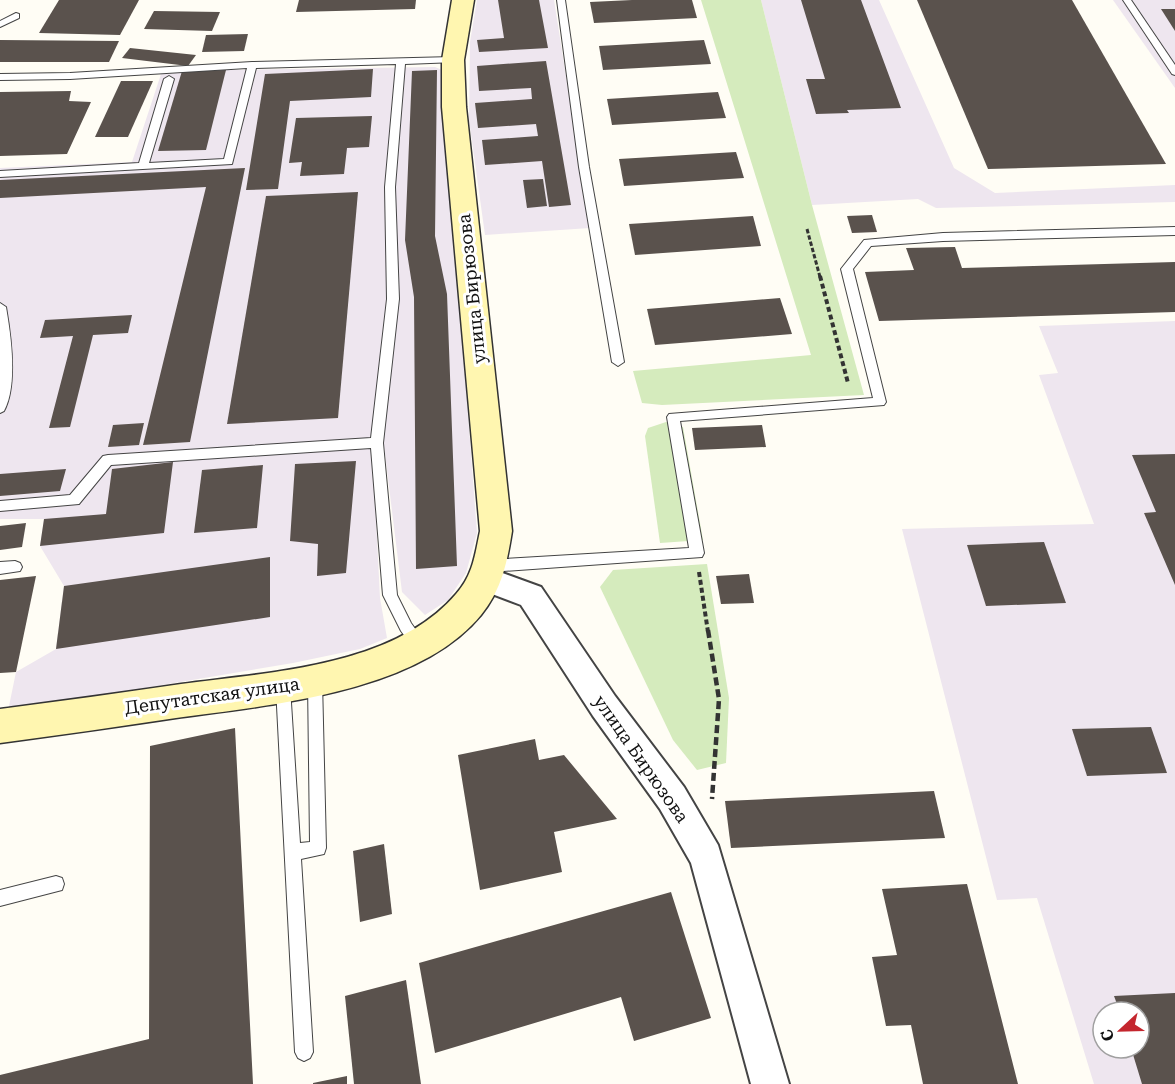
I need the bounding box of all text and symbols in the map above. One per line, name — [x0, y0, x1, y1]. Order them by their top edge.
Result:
street label: улица Бирюзова — [453, 213, 490, 365]
street label: Депутатская улица — [123, 673, 301, 718]
street label: улица Бирюзова — [590, 691, 693, 827]
north arrow — [1091, 1000, 1151, 1060]
text: С — [1097, 1027, 1118, 1044]

